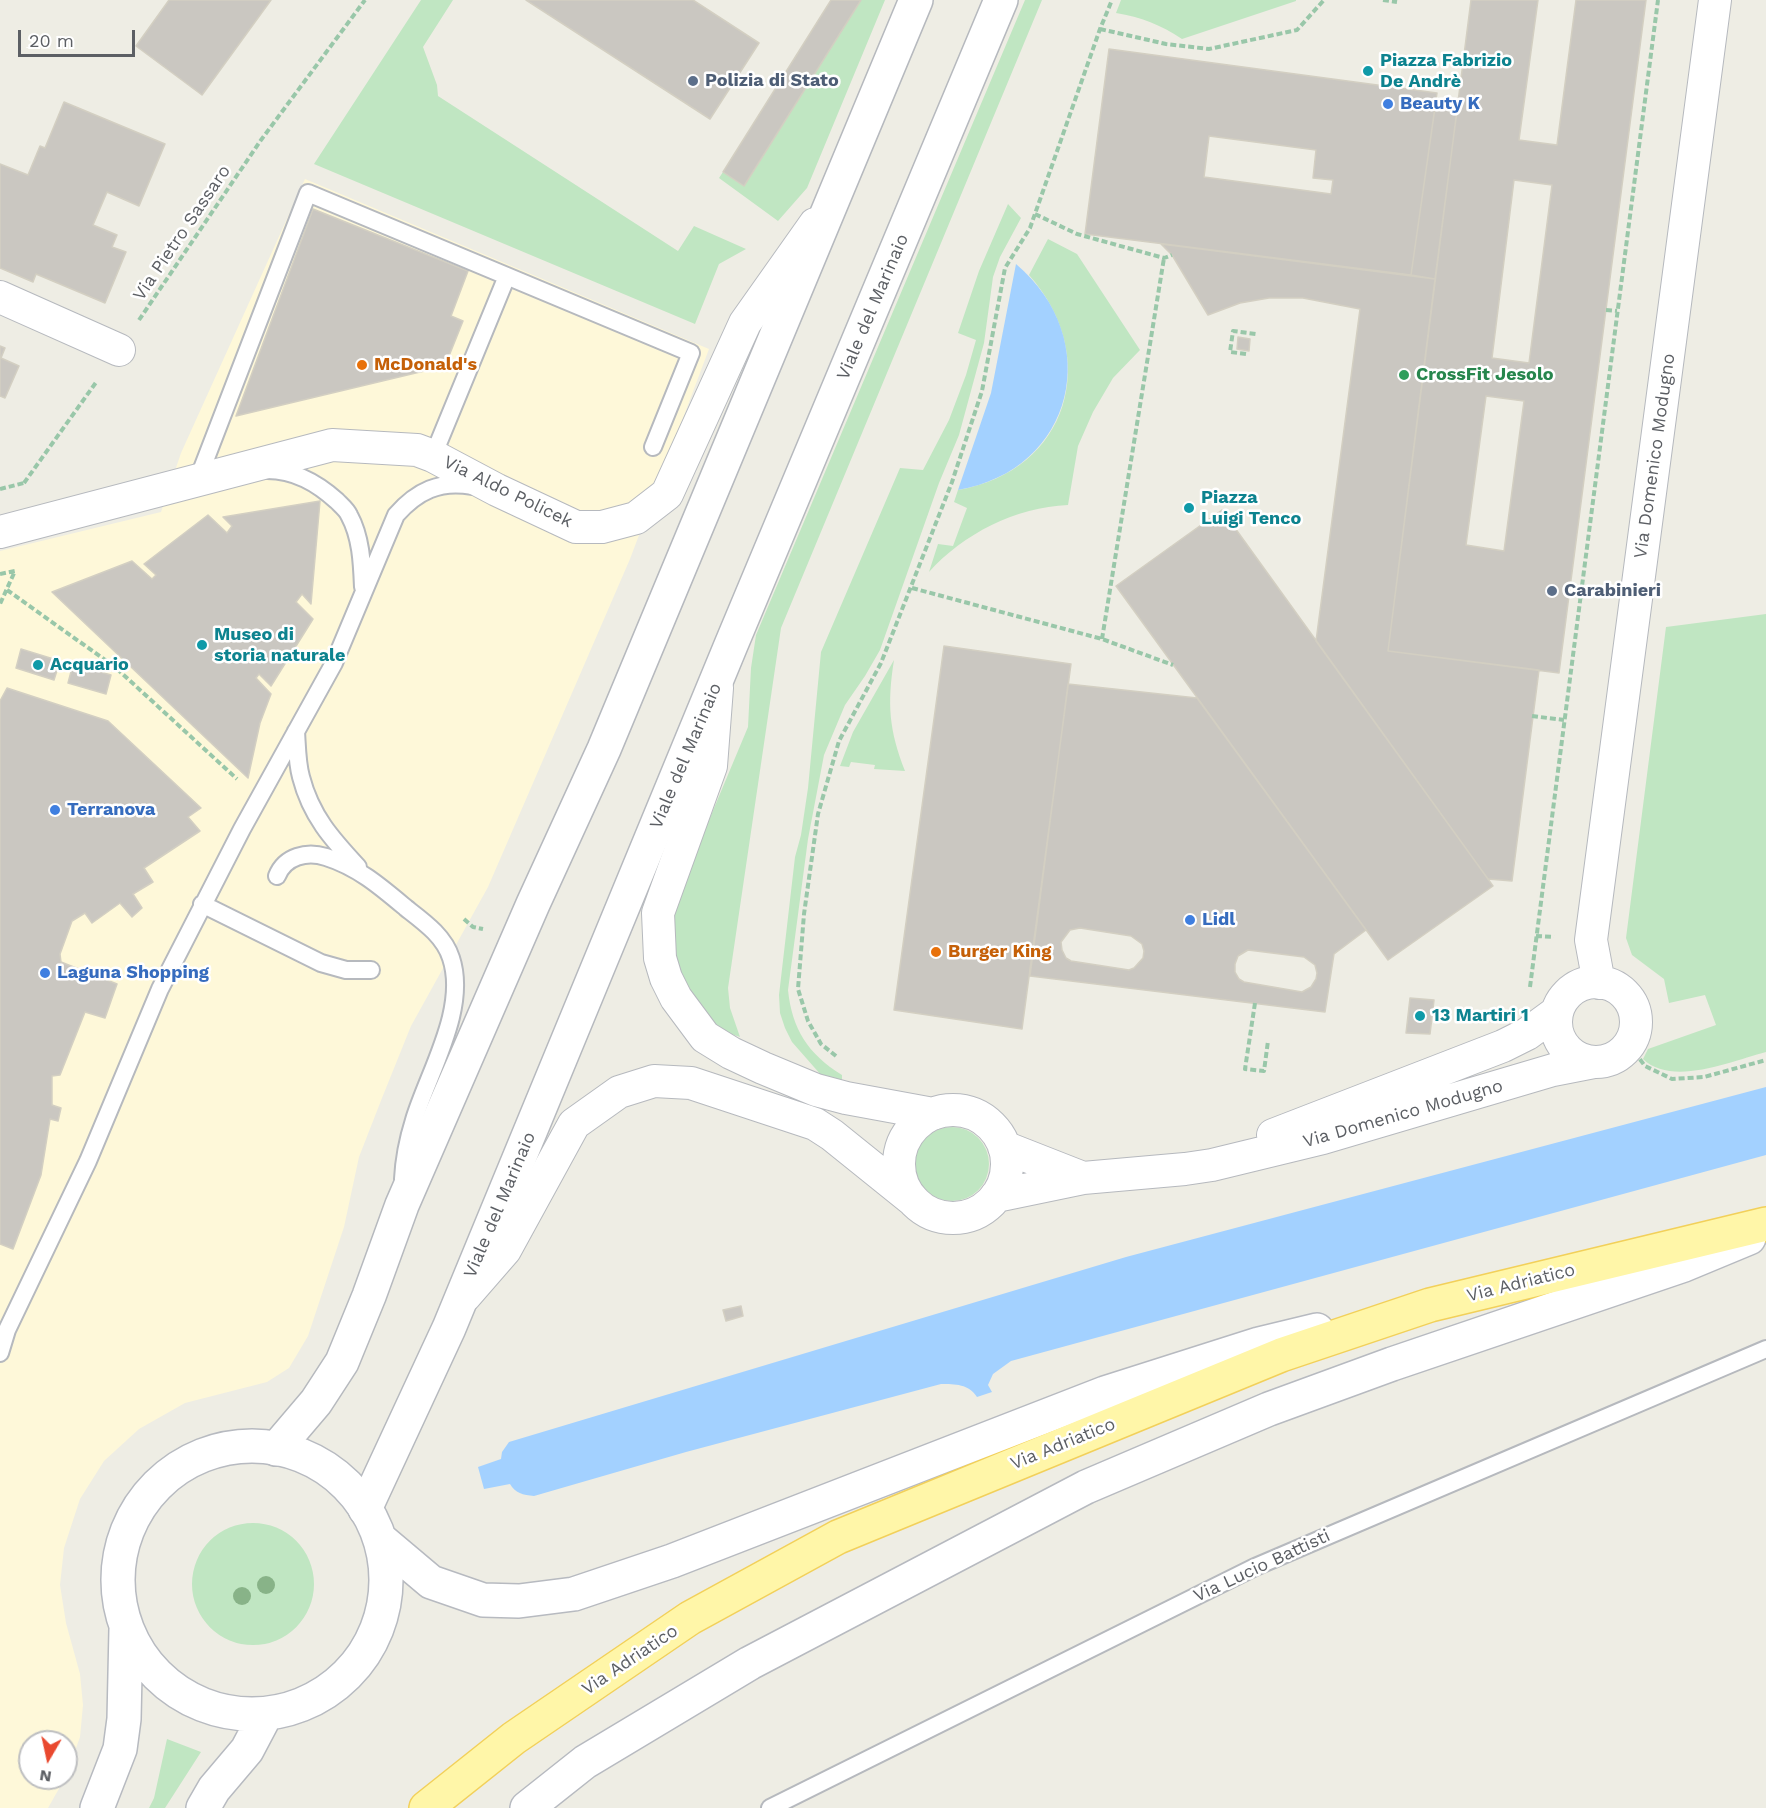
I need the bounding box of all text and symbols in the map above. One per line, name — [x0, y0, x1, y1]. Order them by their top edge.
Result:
scale bar — [21, 18, 138, 56]
text: 20 m — [29, 30, 74, 51]
place label: Piazza Fabrizio De Andrè — [1380, 50, 1512, 92]
marker: Piazza Fabrizio De Andrè — [1361, 64, 1375, 78]
place label: Polizia di Stato — [705, 70, 839, 92]
marker: Polizia di Stato — [686, 74, 700, 88]
place label: Beauty K — [1400, 93, 1480, 115]
marker: Beauty K — [1381, 97, 1395, 111]
street label: Via Pietro Sassaro — [129, 161, 235, 305]
street label: Viale del Marinaio — [832, 231, 914, 383]
street label: Via Domenico Modugno — [1630, 352, 1680, 560]
place label: McDonald's — [374, 354, 477, 376]
marker: McDonald's — [355, 358, 369, 372]
place label: CrossFit Jesolo — [1416, 364, 1554, 386]
marker: CrossFit Jesolo — [1397, 368, 1411, 382]
street label: Via Aldo Policek — [440, 451, 576, 533]
place label: Piazza Luigi Tenco — [1201, 487, 1301, 530]
marker: Piazza Luigi Tenco — [1182, 501, 1196, 515]
place label: Carabinieri — [1564, 580, 1661, 602]
marker: Carabinieri — [1545, 584, 1559, 598]
place label: Museo di storia naturale — [214, 624, 345, 666]
marker: Museo di storia naturale — [195, 638, 209, 652]
place label: Acquario — [50, 654, 129, 676]
marker: Acquario — [31, 658, 45, 672]
street label: Viale del Marinaio — [645, 680, 727, 832]
place label: Terranova — [67, 799, 155, 821]
marker: Terranova — [48, 803, 62, 817]
place label: Lidl — [1202, 909, 1235, 931]
marker: Lidl — [1183, 913, 1197, 927]
place label: Burger King — [948, 941, 1051, 963]
marker: Burger King — [929, 945, 943, 959]
place label: Laguna Shopping — [57, 962, 209, 984]
marker: Laguna Shopping — [38, 966, 52, 980]
place label: 13 Martiri 1 — [1432, 1005, 1529, 1027]
marker: 13 Martiri 1 — [1413, 1009, 1427, 1023]
street label: Via Domenico Modugno — [1301, 1075, 1505, 1153]
street label: Viale del Marinaio — [459, 1129, 541, 1281]
street label: Via Adriatico — [1465, 1259, 1577, 1307]
street label: Via Adriatico — [1008, 1413, 1118, 1475]
street label: Via Lucio Battisti — [1190, 1525, 1334, 1607]
street label: Via Adriatico — [578, 1620, 682, 1700]
north arrow — [18, 1730, 78, 1790]
text: N — [38, 1766, 53, 1787]

